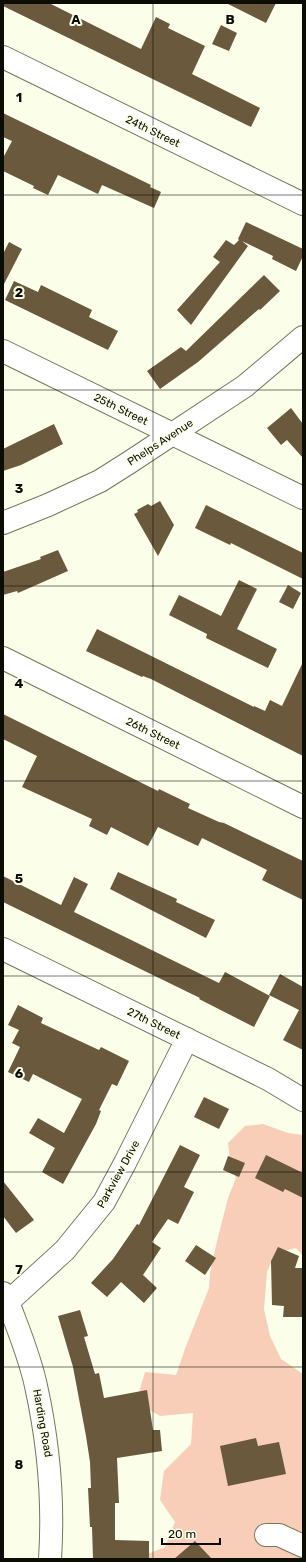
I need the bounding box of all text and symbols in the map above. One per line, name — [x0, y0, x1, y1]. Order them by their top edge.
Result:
text: A — [71, 12, 81, 27]
text: B — [225, 12, 235, 27]
text: 1 — [16, 90, 22, 105]
street label: 24th Street — [124, 113, 183, 150]
text: 2 — [15, 285, 23, 300]
street label: 25th Street — [92, 391, 151, 428]
street label: Phelps Avenue — [125, 416, 196, 468]
text: 3 — [15, 481, 24, 496]
text: 4 — [15, 676, 24, 691]
street label: 26th Street — [124, 715, 183, 752]
text: 5 — [15, 871, 23, 886]
street label: 27th Street — [125, 1005, 183, 1042]
text: 6 — [15, 1066, 24, 1081]
street label: Parkview Drive — [94, 1138, 142, 1210]
text: 7 — [15, 1262, 23, 1277]
street label: Harding Road — [30, 1388, 55, 1458]
text: 8 — [15, 1457, 24, 1472]
scale bar — [162, 1520, 220, 1546]
text: 20 m — [168, 1527, 196, 1541]

